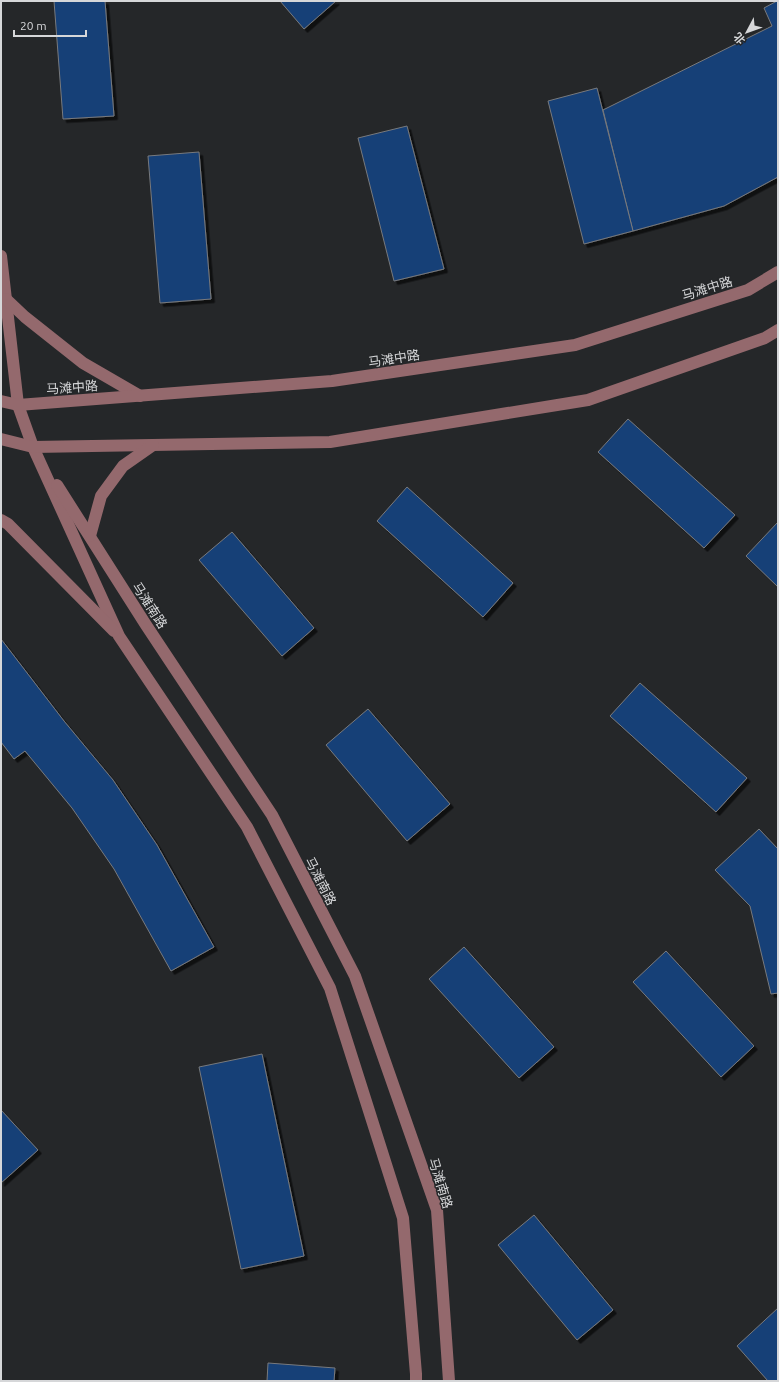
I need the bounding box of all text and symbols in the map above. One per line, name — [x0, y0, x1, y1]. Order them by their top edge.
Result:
scale bar — [14, 12, 86, 38]
north arrow — [727, 12, 767, 52]
text: 20 m — [20, 19, 47, 32]
text: 北 — [731, 30, 748, 47]
street label: 马滩中路 — [680, 274, 734, 302]
street label: 马滩中路 — [367, 347, 421, 369]
street label: 马滩中路 — [46, 378, 98, 396]
street label: 马滩南路 — [130, 579, 170, 631]
street label: 马滩南路 — [303, 855, 339, 907]
street label: 马滩南路 — [427, 1156, 455, 1210]

